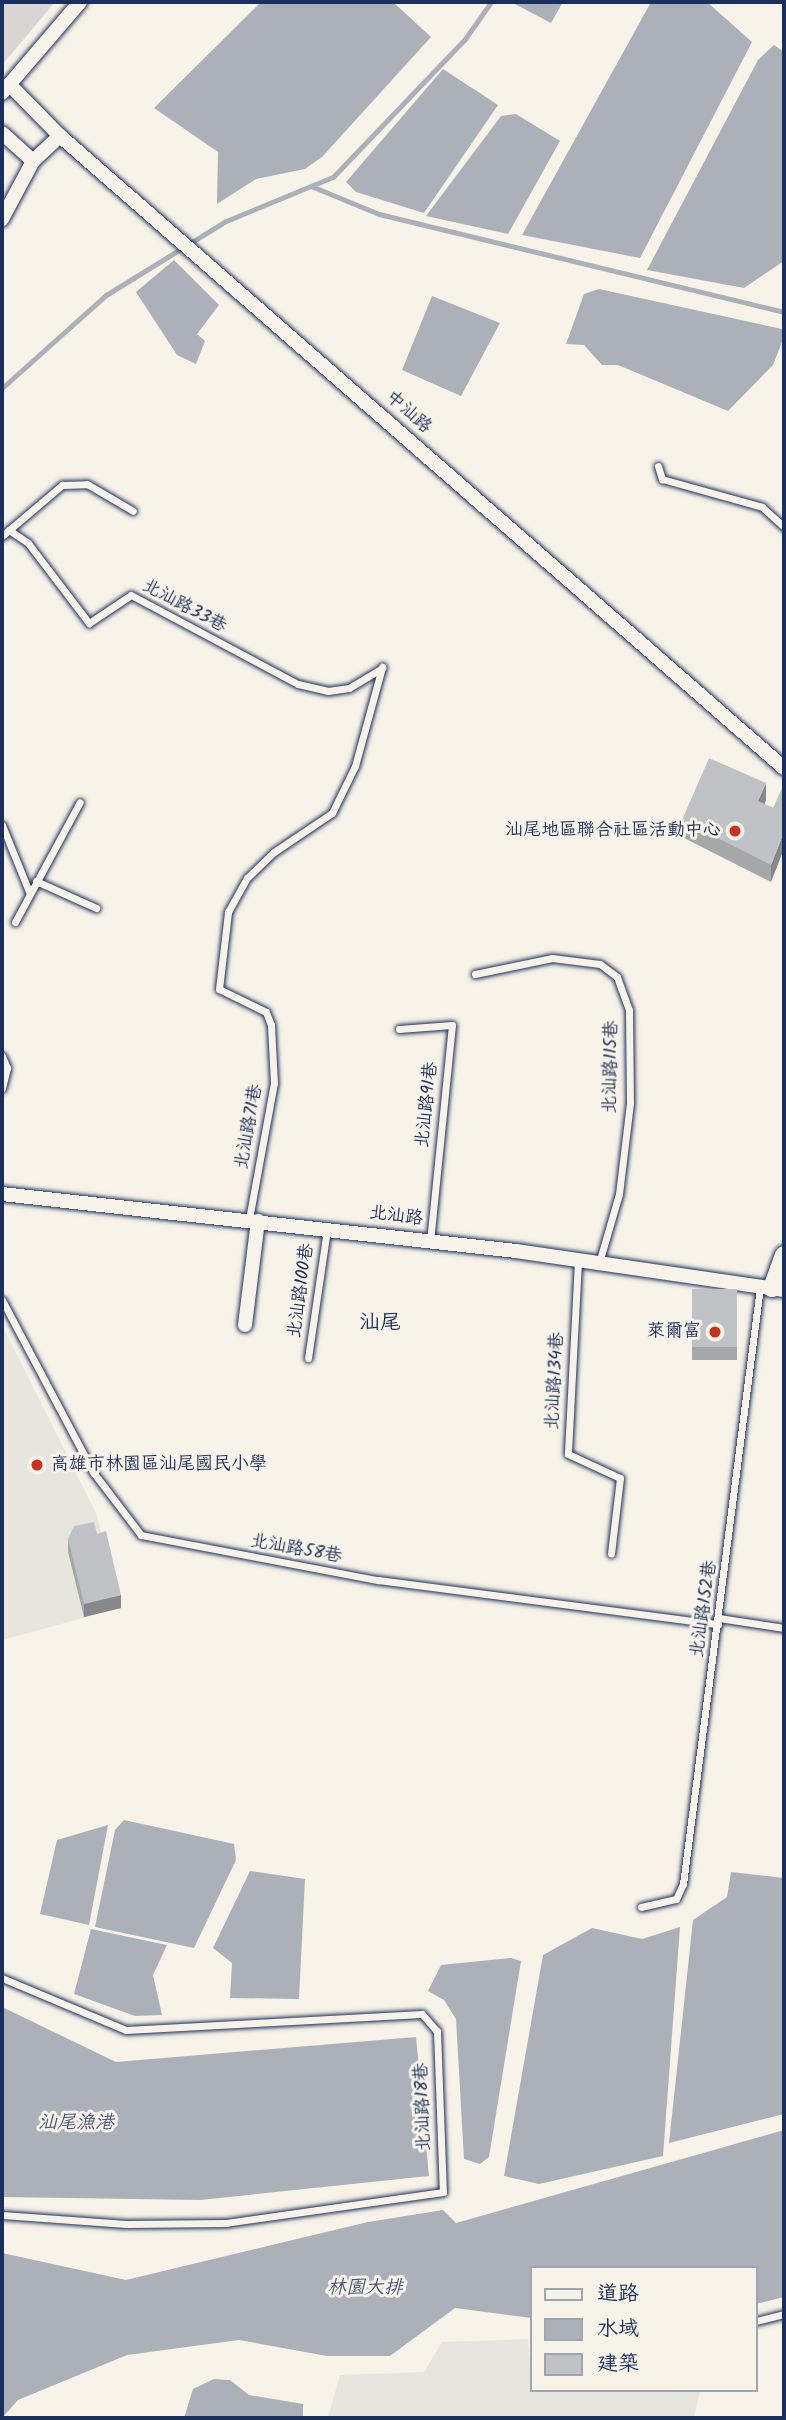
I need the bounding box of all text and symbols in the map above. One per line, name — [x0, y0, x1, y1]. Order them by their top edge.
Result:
street label: 中汕路 — [381, 387, 435, 439]
street label: 北汕路33巷 — [138, 576, 230, 638]
place label: 汕尾地區聯合社區活動中心 — [505, 820, 721, 842]
marker: 汕尾地區聯合社區活動中心 — [727, 823, 743, 839]
street label: 北汕路115巷 — [600, 1020, 624, 1114]
street label: 北汕路91巷 — [413, 1061, 443, 1149]
street label: 北汕路71巷 — [232, 1083, 268, 1171]
street label: 北汕路 — [368, 1203, 424, 1231]
street label: 北汕路100巷 — [285, 1242, 319, 1340]
district label: 汕尾 — [359, 1311, 401, 1337]
place label: 萊爾富 — [647, 1321, 701, 1343]
marker: 萊爾富 — [707, 1324, 723, 1340]
street label: 北汕路134巷 — [543, 1332, 569, 1430]
place label: 高雄市林園區汕尾國民小學 — [51, 1454, 267, 1476]
marker: 高雄市林園區汕尾國民小學 — [29, 1457, 45, 1473]
street label: 北汕路58巷 — [249, 1531, 343, 1569]
street label: 北汕路152巷 — [688, 1559, 722, 1659]
street label: 北汕路18巷 — [412, 2062, 436, 2152]
water label: 汕尾漁港 — [38, 2113, 114, 2135]
legend — [530, 2266, 758, 2392]
water label: 林園大排 — [327, 2278, 403, 2300]
text: 道路 — [597, 2278, 639, 2311]
text: 水域 — [597, 2313, 639, 2346]
text: 建築 — [597, 2348, 639, 2381]

